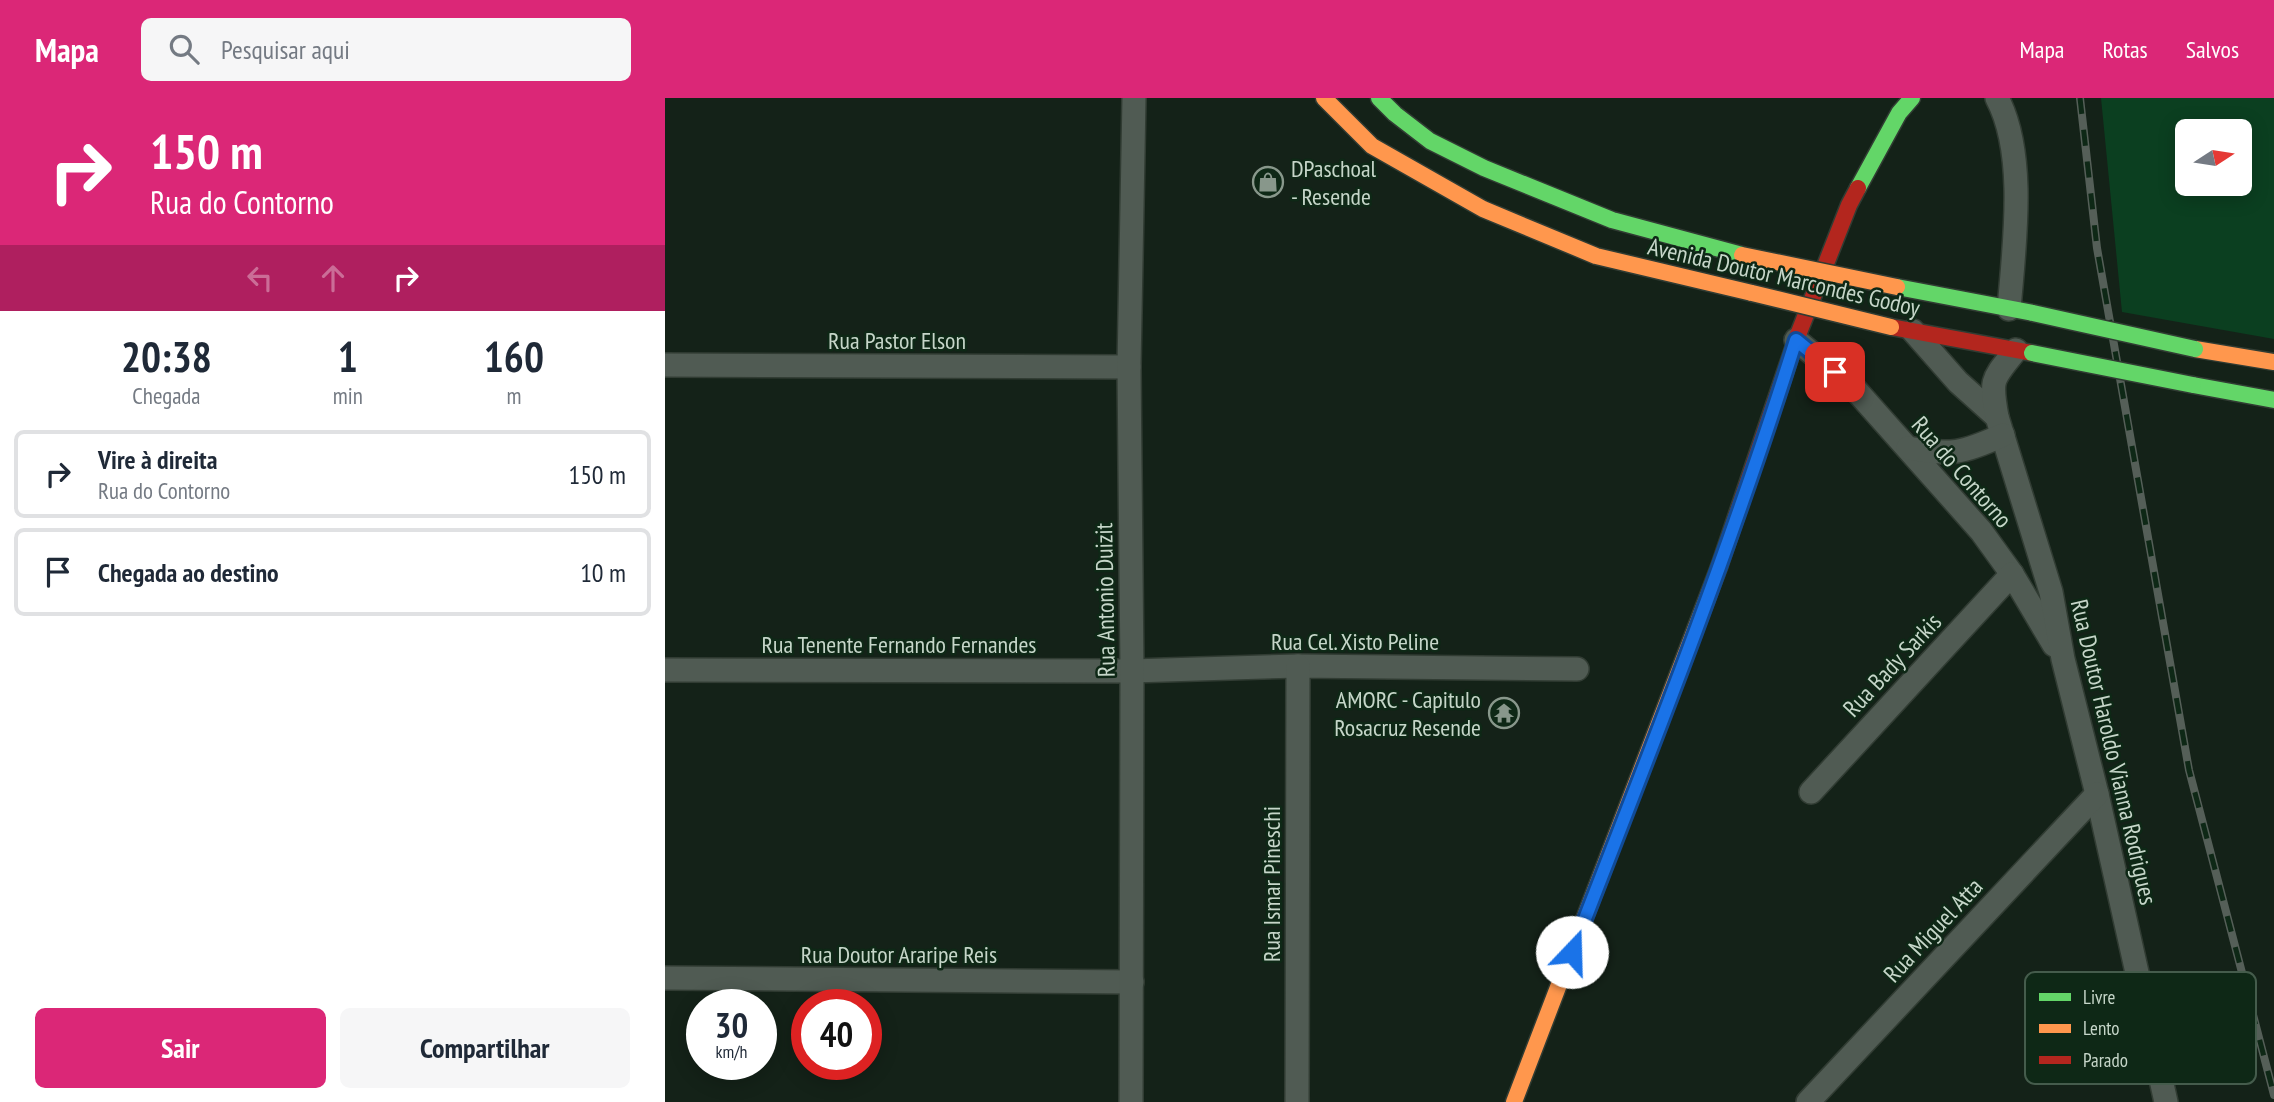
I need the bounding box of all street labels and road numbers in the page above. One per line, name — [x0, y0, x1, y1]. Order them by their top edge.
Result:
street label: Avenida Doutor Marcondes Godoy — [1645, 231, 1923, 323]
street label: Rua Pastor Elson — [828, 325, 966, 356]
street label: Rua do Contorno — [1905, 410, 2019, 534]
street label: Rua Antonio Duizit — [1088, 522, 1122, 678]
street label: Rua Doutor Haroldo Vianna Rodrigues — [2064, 596, 2164, 908]
street label: Rua Bady Sarkis — [1836, 607, 1948, 723]
street label: Rua Cel. Xisto Peline — [1271, 626, 1439, 657]
street label: Rua Tenente Fernando Fernandes — [762, 629, 1036, 660]
street label: Rua Ismar Pineschi — [1256, 806, 1287, 962]
street label: Rua Miguel Atta — [1877, 871, 1989, 989]
street label: Rua Doutor Araripe Reis — [801, 939, 997, 970]

